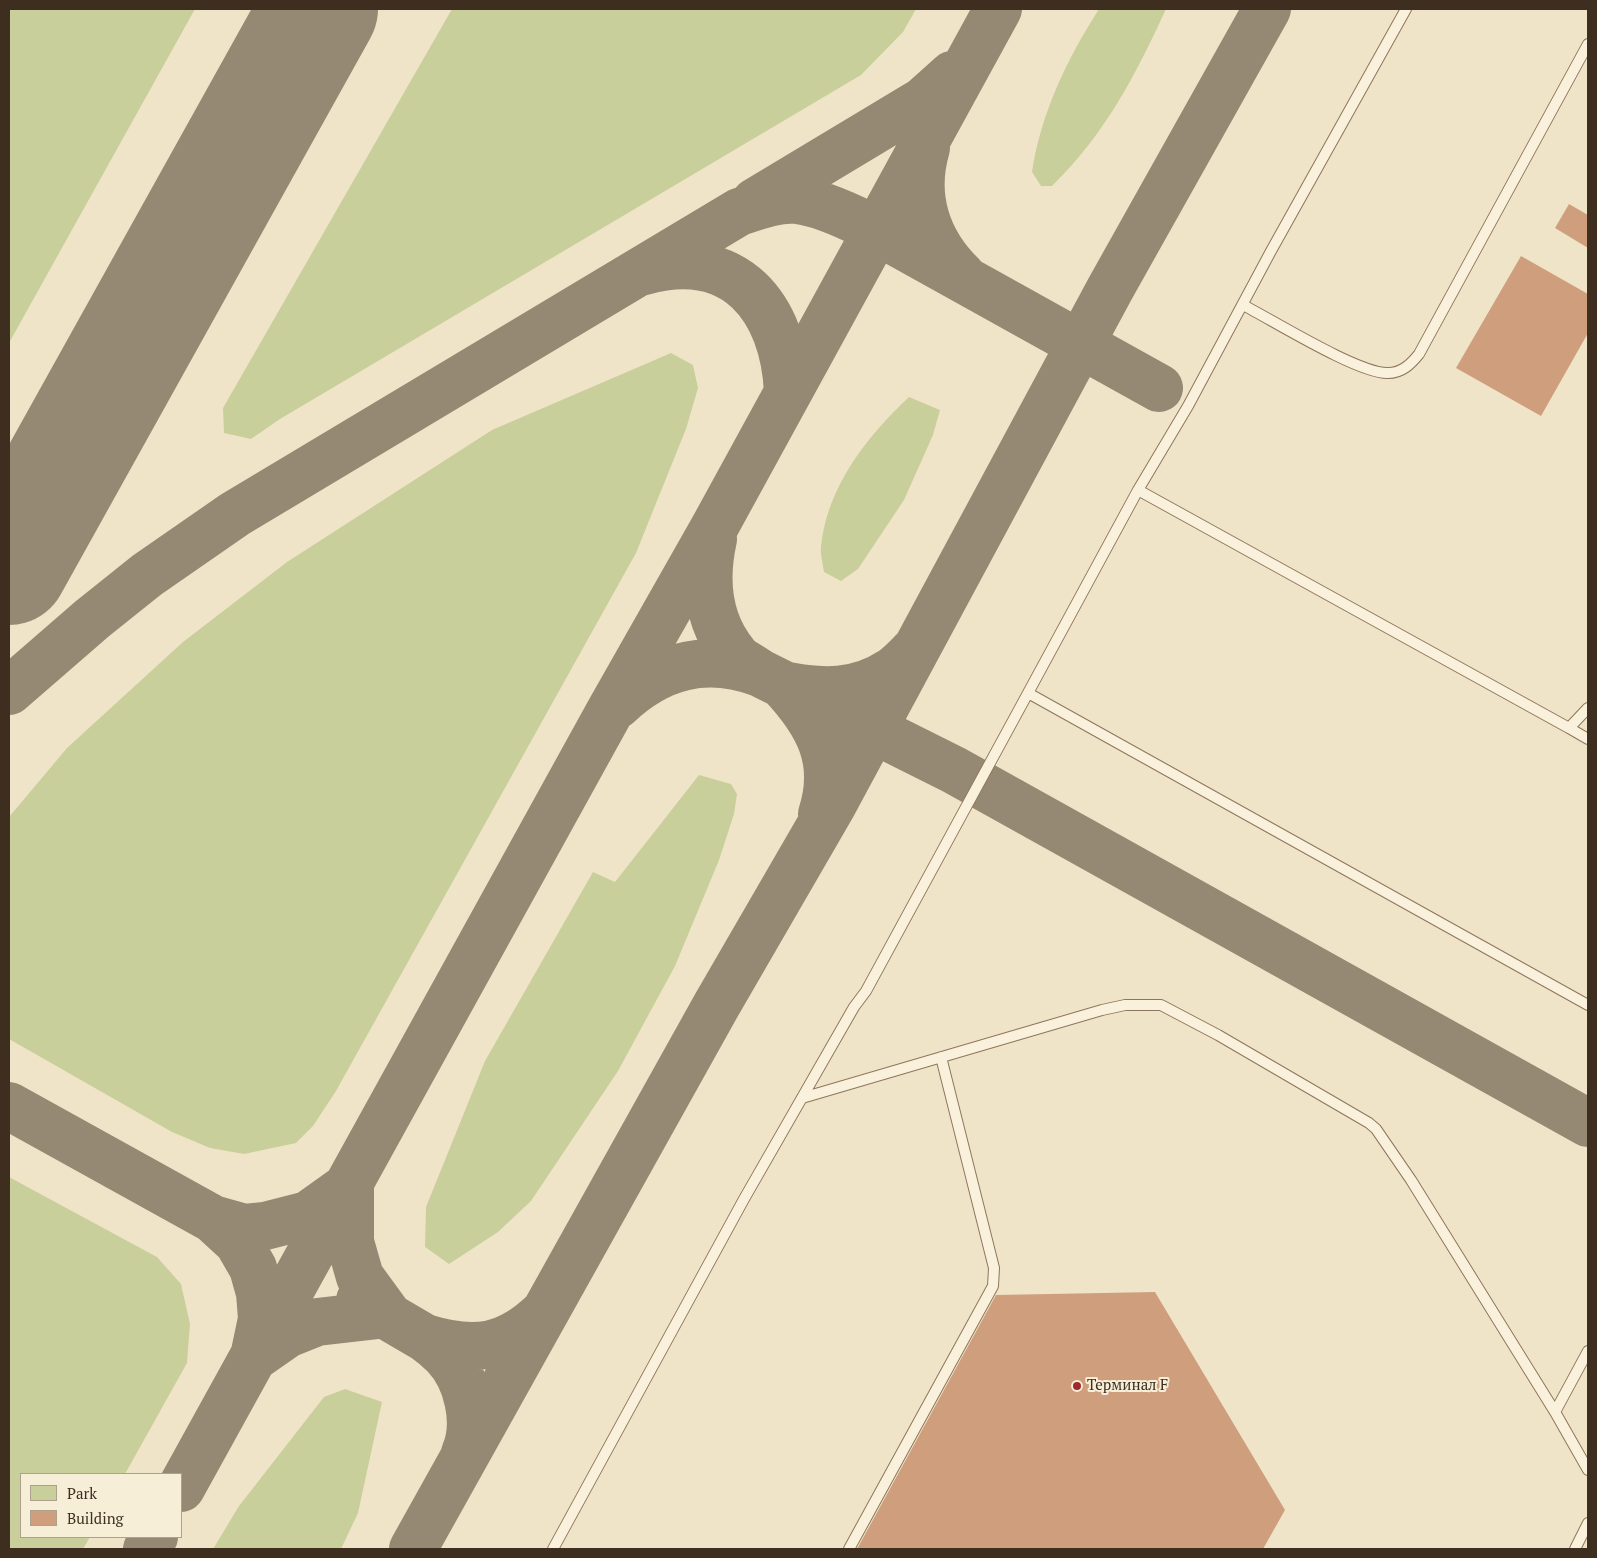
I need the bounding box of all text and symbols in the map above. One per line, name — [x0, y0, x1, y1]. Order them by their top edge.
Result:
place label: Терминал F — [1087, 1377, 1168, 1395]
marker: Терминал F — [1071, 1380, 1083, 1392]
legend — [20, 1473, 182, 1538]
text: Park — [67, 1483, 97, 1503]
text: Building — [67, 1508, 124, 1528]

